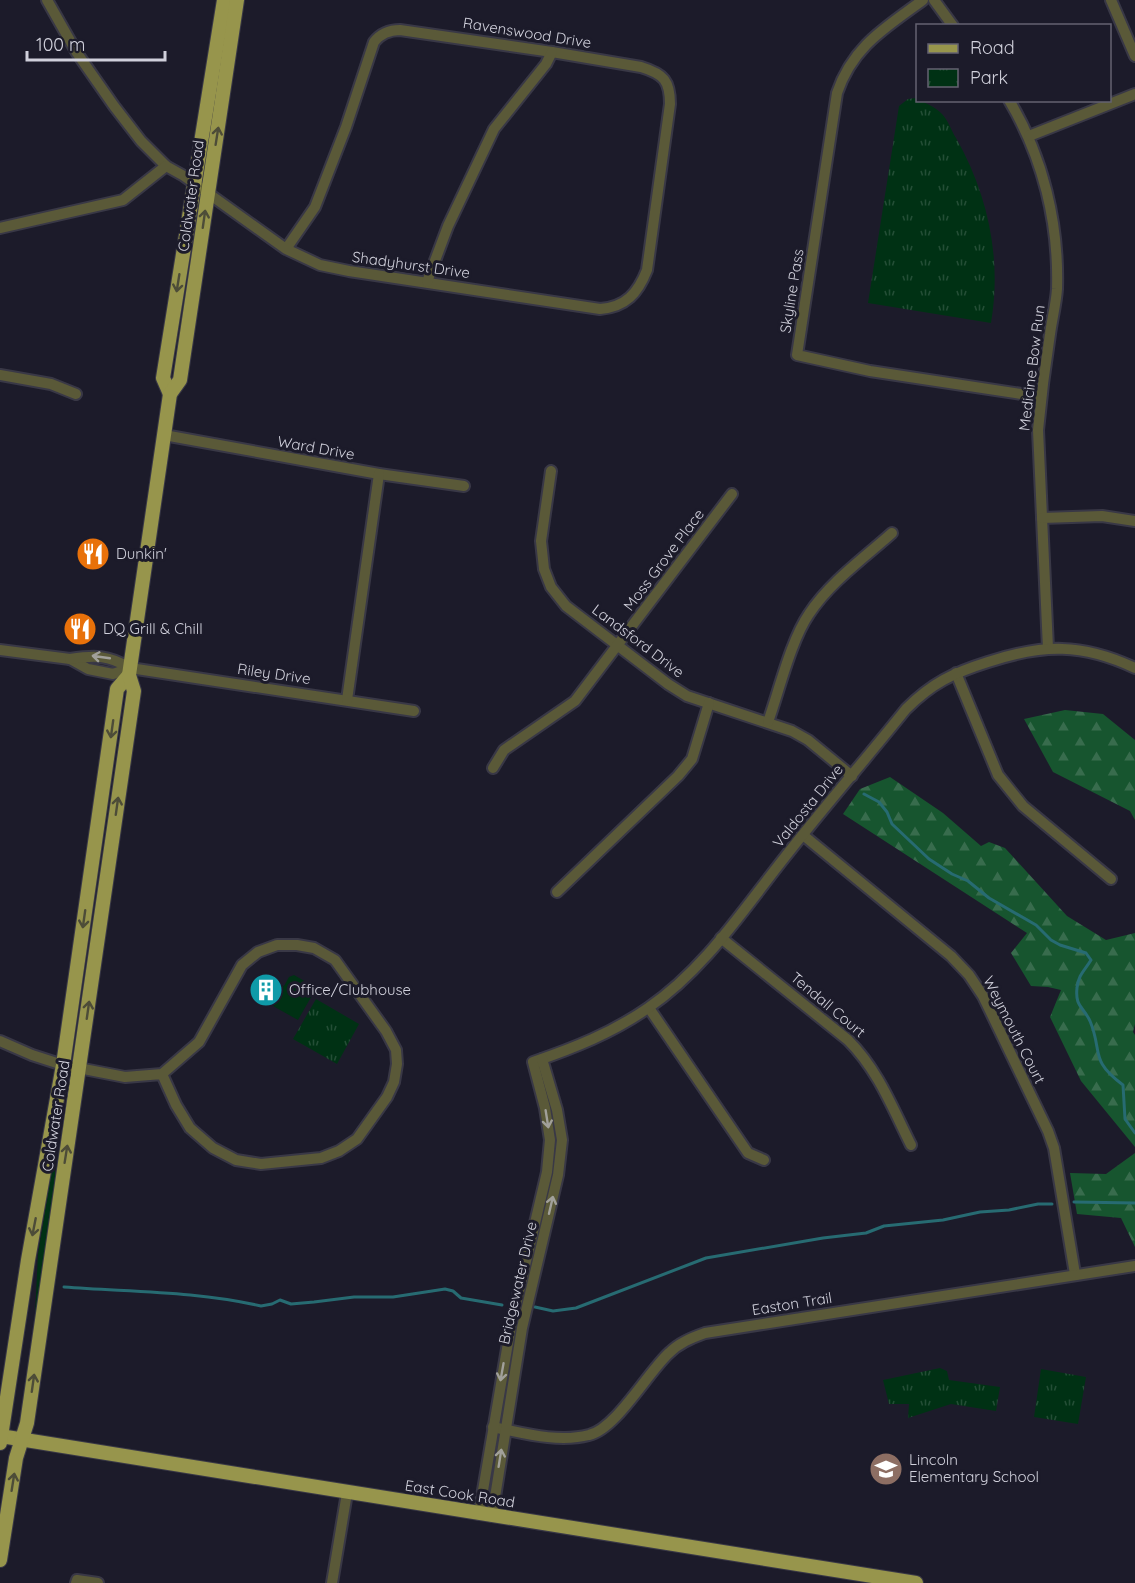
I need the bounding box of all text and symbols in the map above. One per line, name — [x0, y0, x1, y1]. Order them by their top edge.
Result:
street label: Ravenswood Drive — [462, 13, 593, 52]
scale bar — [27, 24, 165, 62]
legend — [916, 24, 1111, 102]
text: 100 m — [36, 33, 85, 56]
text: Road — [970, 36, 1015, 59]
text: Park — [970, 66, 1008, 89]
one-way arrow — [211, 126, 222, 146]
street label: Coldwater Road — [173, 139, 208, 253]
one-way arrow — [199, 210, 210, 230]
street label: Shadyhurst Drive — [351, 247, 471, 282]
street label: Skyline Pass — [775, 248, 808, 334]
one-way arrow — [173, 273, 184, 293]
street label: Medicine Bow Run — [1014, 304, 1049, 432]
street label: Ward Drive — [276, 431, 356, 464]
street label: Moss Grove Place — [619, 505, 708, 614]
restaurant icon: Dunkin' — [75, 536, 111, 572]
place label: Dunkin' — [116, 544, 167, 563]
street label: Landsford Drive — [588, 600, 688, 681]
restaurant icon: DQ Grill & Chill — [62, 611, 98, 647]
place label: DQ Grill & Chill — [103, 619, 203, 638]
one-way arrow — [92, 652, 112, 663]
street label: Riley Drive — [236, 659, 312, 688]
one-way arrow — [106, 719, 117, 738]
street label: Valdosta Drive — [768, 760, 847, 851]
one-way arrow — [112, 797, 123, 816]
one-way arrow — [79, 909, 90, 929]
street label: Tendall Court — [787, 968, 870, 1041]
building icon: Office/Clubhouse — [248, 972, 284, 1008]
street label: Weymouth Court — [979, 973, 1050, 1087]
place label: Office/Clubhouse — [289, 980, 411, 999]
one-way arrow — [83, 1001, 94, 1021]
street label: Coldwater Road — [37, 1059, 74, 1173]
one-way arrow — [541, 1109, 552, 1128]
one-way arrow — [61, 1145, 72, 1164]
one-way arrow — [545, 1196, 557, 1215]
one-way arrow — [28, 1217, 39, 1236]
street label: Bridgewater Drive — [494, 1220, 541, 1346]
street label: Easton Trail — [750, 1288, 833, 1319]
one-way arrow — [497, 1361, 508, 1381]
one-way arrow — [27, 1374, 38, 1394]
one-way arrow — [494, 1449, 505, 1468]
place label: Lincoln Elementary School — [909, 1450, 1039, 1486]
school or university icon: Lincoln Elementary School — [868, 1451, 904, 1487]
one-way arrow — [7, 1472, 18, 1492]
street label: East Cook Road — [404, 1475, 516, 1512]

